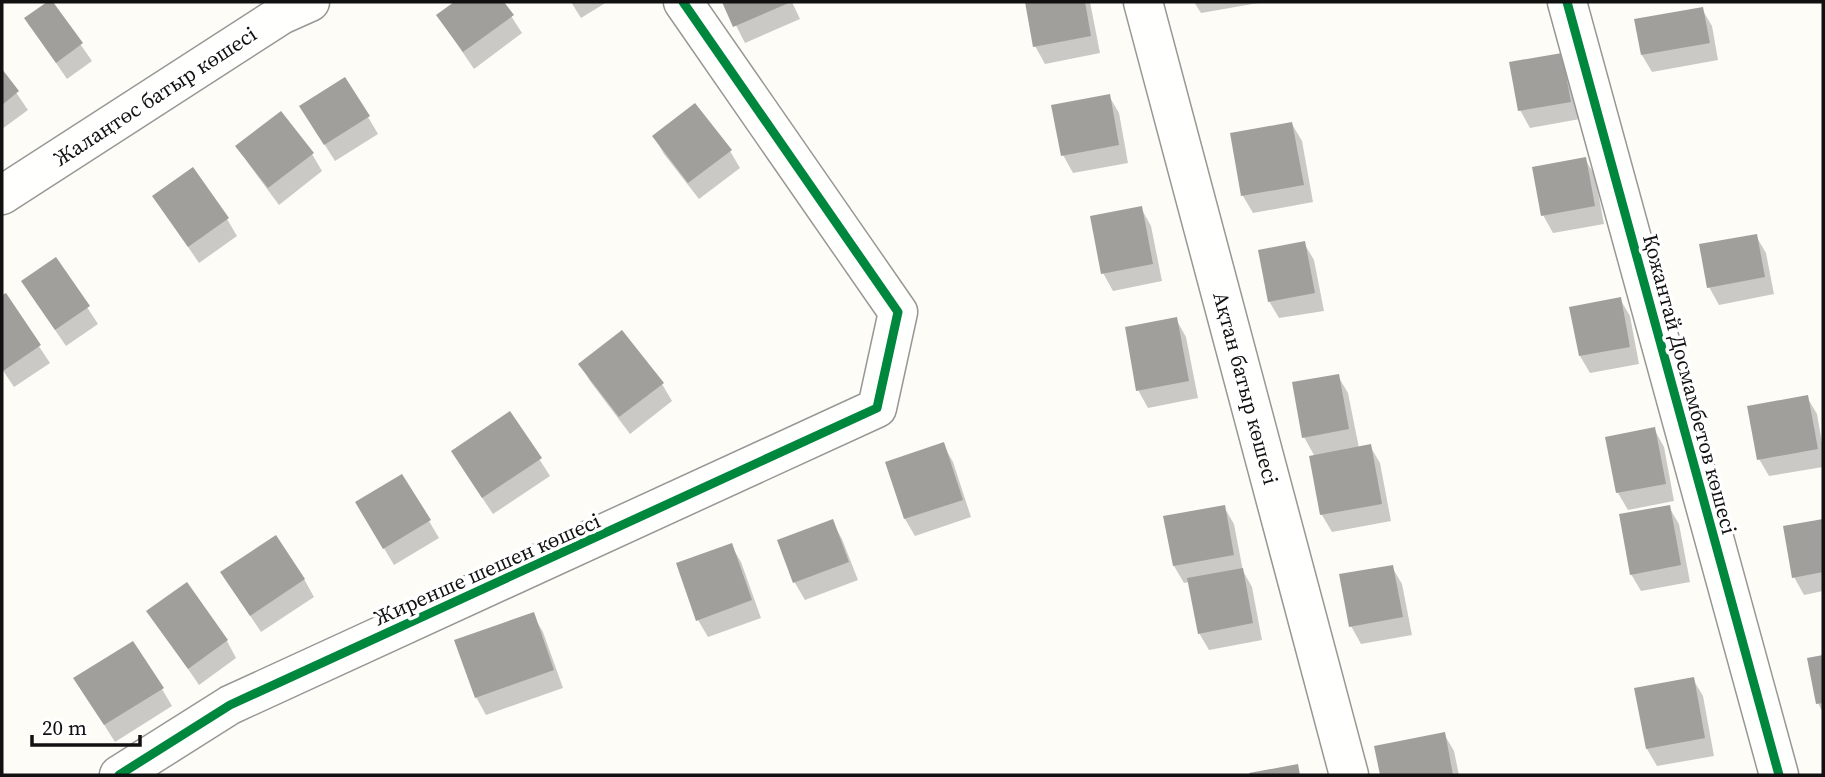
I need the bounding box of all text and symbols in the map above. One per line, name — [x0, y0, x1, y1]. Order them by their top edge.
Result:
street label: Жалаңтөс батыр көшесі — [48, 19, 262, 173]
street label: Қожантай Досмамбетов көшесі — [1636, 231, 1744, 537]
street label: Ақтан батыр көшесі — [1206, 288, 1286, 488]
street label: Жиренше шешен көшесі — [369, 506, 605, 632]
scale bar — [32, 704, 140, 748]
text: 20 m — [42, 713, 87, 742]

